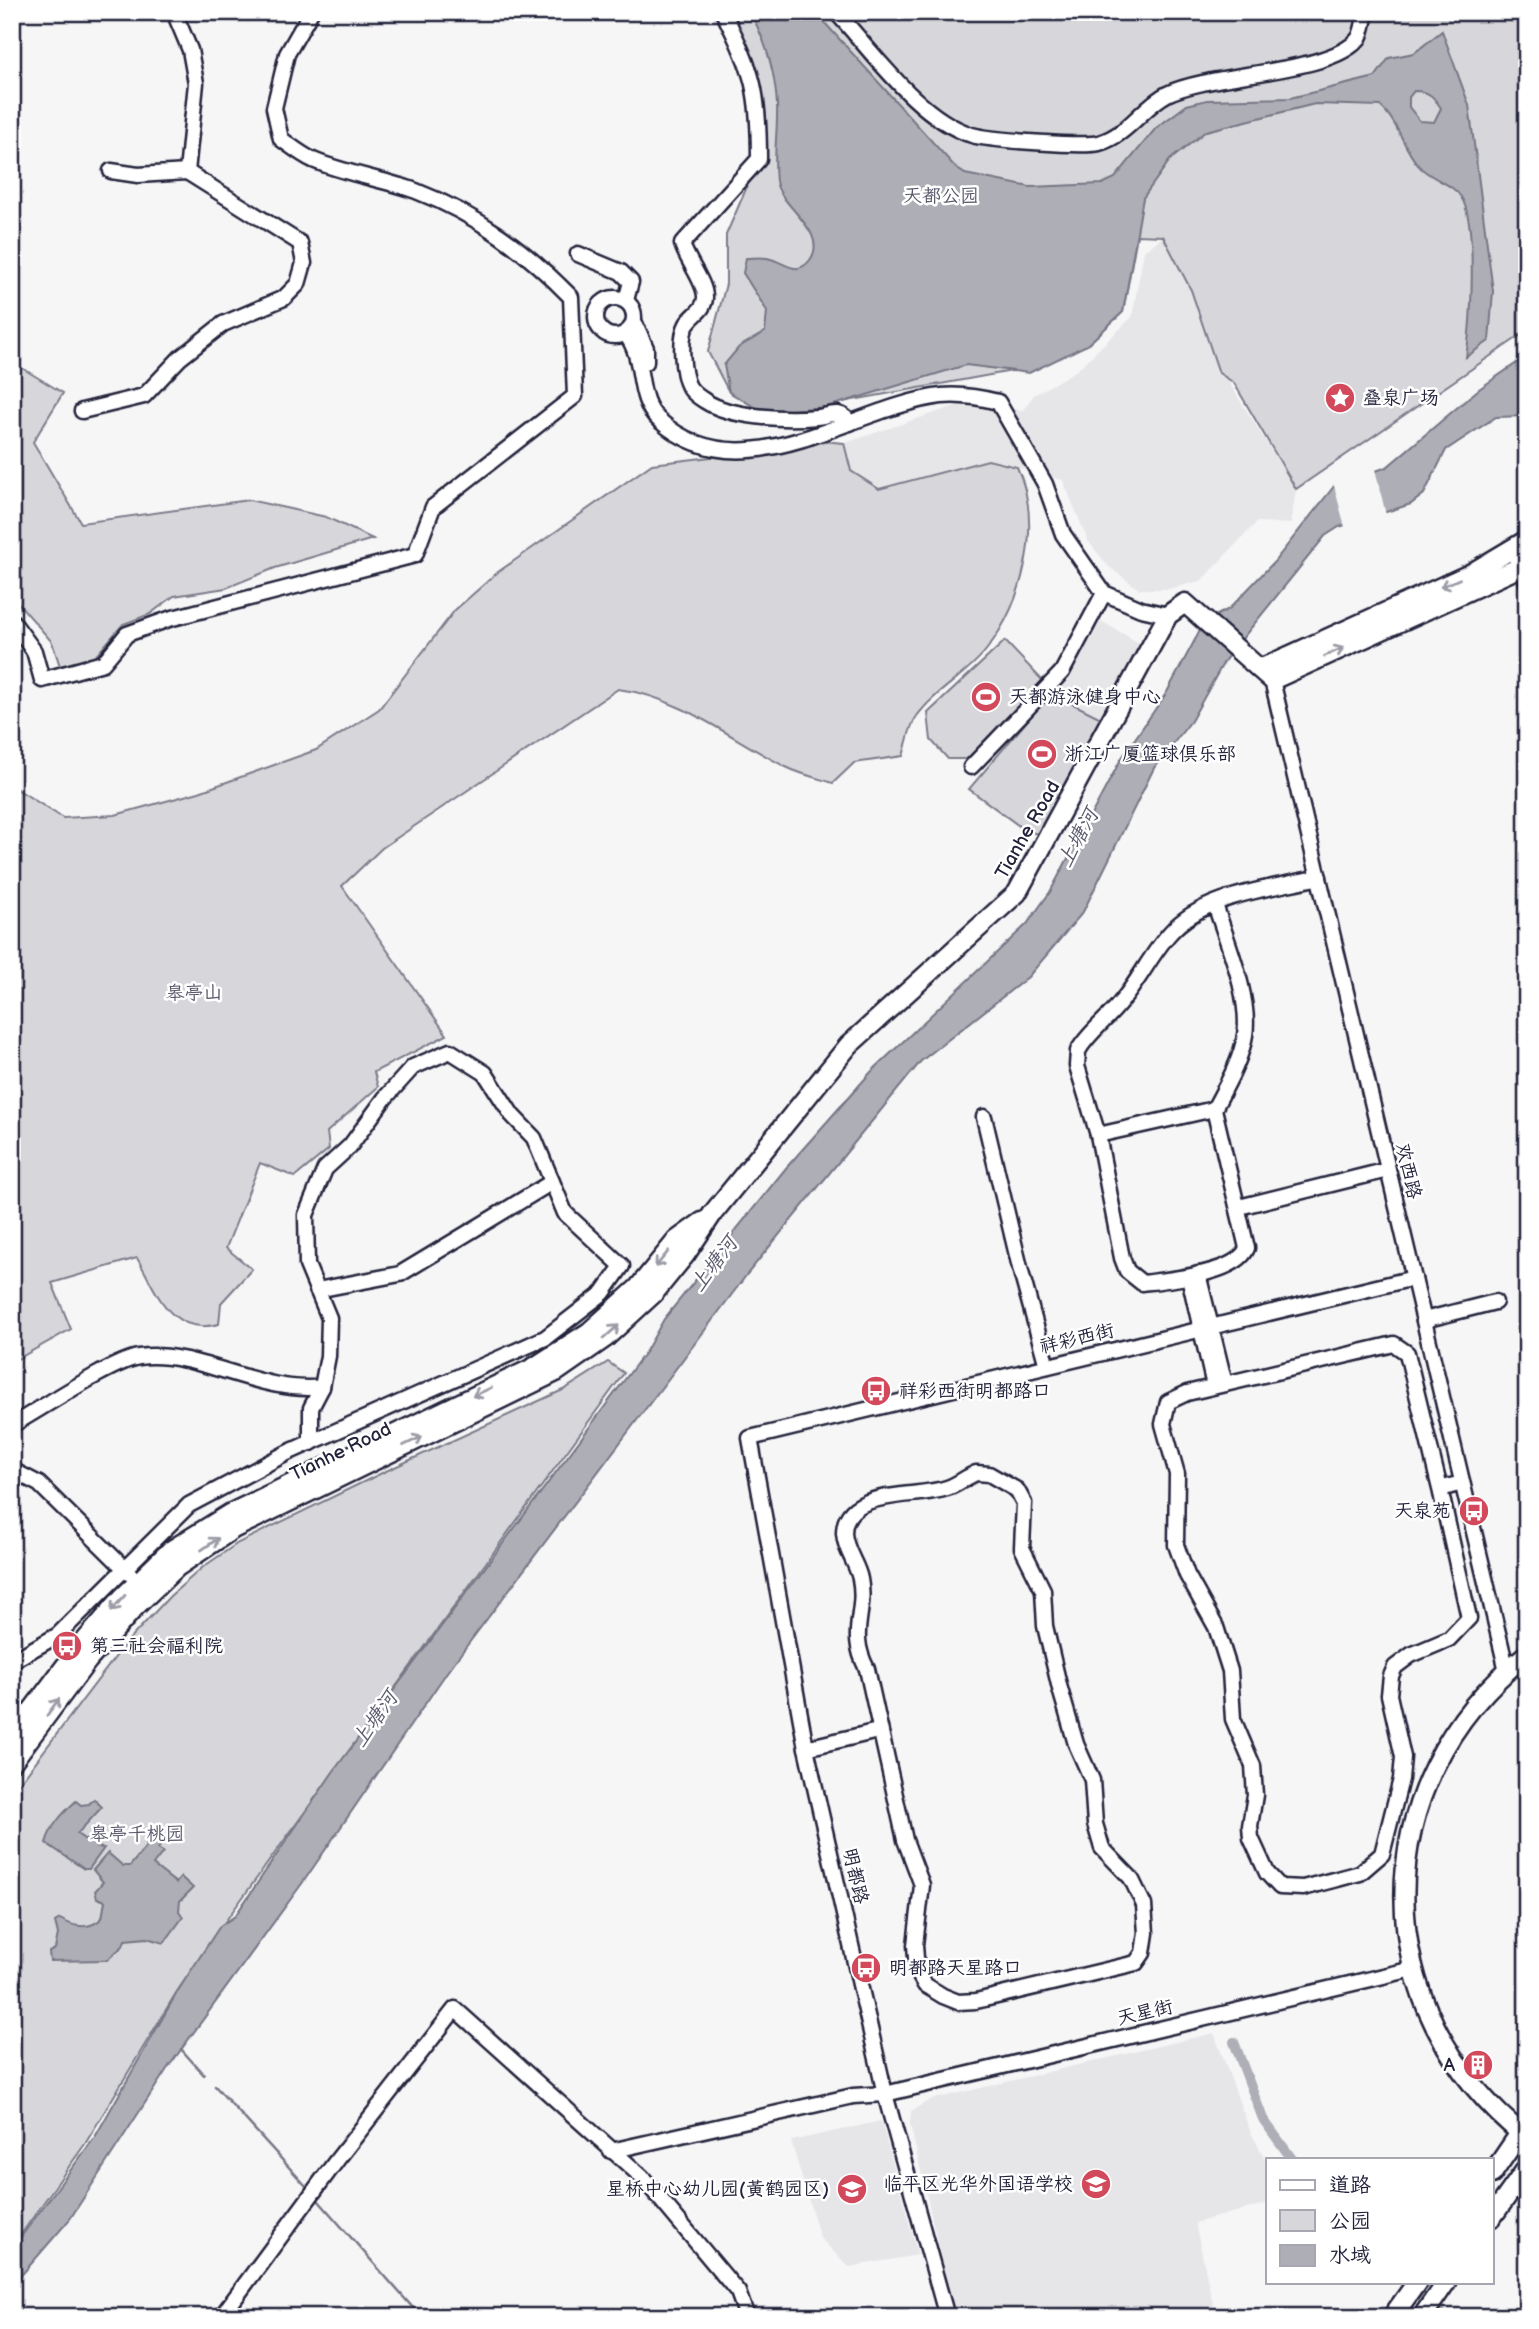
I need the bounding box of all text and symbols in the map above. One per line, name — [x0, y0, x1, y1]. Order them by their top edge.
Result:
park label: 天都公园 — [903, 185, 979, 208]
place icon: 叠泉广场 — [1323, 381, 1357, 415]
place label: 叠泉广场 — [1363, 387, 1439, 410]
one-way arrow — [1440, 577, 1462, 590]
one-way arrow — [1323, 645, 1345, 658]
sports icon: 天都游泳健身中心 — [969, 680, 1003, 714]
place label: 天都游泳健身中心 — [1009, 686, 1161, 709]
sports icon: 浙江广厦篮球俱乐部 — [1025, 737, 1059, 771]
place label: 浙江广厦篮球俱乐部 — [1065, 743, 1236, 766]
street label: Tianhe Road — [991, 777, 1065, 883]
water label: 上塘河 — [1052, 802, 1105, 872]
park label: 皋亭山 — [165, 982, 223, 1005]
street label: 欢西路 — [1390, 1141, 1426, 1201]
water label: 上塘河 — [685, 1229, 745, 1297]
one-way arrow — [655, 1249, 670, 1267]
street label: 祥彩西街 — [1037, 1319, 1117, 1359]
one-way arrow — [602, 1324, 620, 1340]
bus stop icon: 祥彩西街明都路口 — [859, 1374, 893, 1408]
place label: 祥彩西街明都路口 — [899, 1380, 1051, 1403]
one-way arrow — [472, 1386, 493, 1400]
street label: Tianhe Road — [287, 1418, 395, 1486]
one-way arrow — [402, 1434, 423, 1448]
bus stop icon: 天泉苑 — [1457, 1494, 1491, 1528]
place label: 天泉苑 — [1394, 1500, 1451, 1523]
one-way arrow — [200, 1537, 219, 1551]
one-way arrow — [110, 1594, 126, 1612]
bus stop icon: 第三社会福利院 — [50, 1629, 84, 1663]
place label: 第三社会福利院 — [90, 1635, 223, 1658]
water label: 上塘河 — [347, 1684, 405, 1752]
one-way arrow — [46, 1698, 61, 1717]
park label: 皋亭千桃园 — [89, 1823, 185, 1846]
street label: 明都路 — [837, 1846, 873, 1906]
bus stop icon: 明都路天星路口 — [849, 1951, 883, 1985]
place label: 明都路天星路口 — [889, 1957, 1022, 1980]
street label: 天星街 — [1115, 1995, 1175, 2031]
building icon: A — [1461, 2048, 1495, 2082]
place label: A — [1443, 2054, 1455, 2077]
legend — [1266, 2158, 1494, 2284]
school or university icon: 临平区光华外国语学校 — [1079, 2167, 1113, 2201]
school or university icon: 星桥中心幼儿园(黄鹤园区) — [835, 2172, 869, 2206]
place label: 临平区光华外国语学校 — [883, 2173, 1073, 2196]
text: 道路 — [1329, 2173, 1371, 2198]
place label: 星桥中心幼儿园(黄鹤园区) — [606, 2178, 829, 2201]
text: 公园 — [1329, 2209, 1371, 2234]
text: 水域 — [1329, 2243, 1371, 2268]

